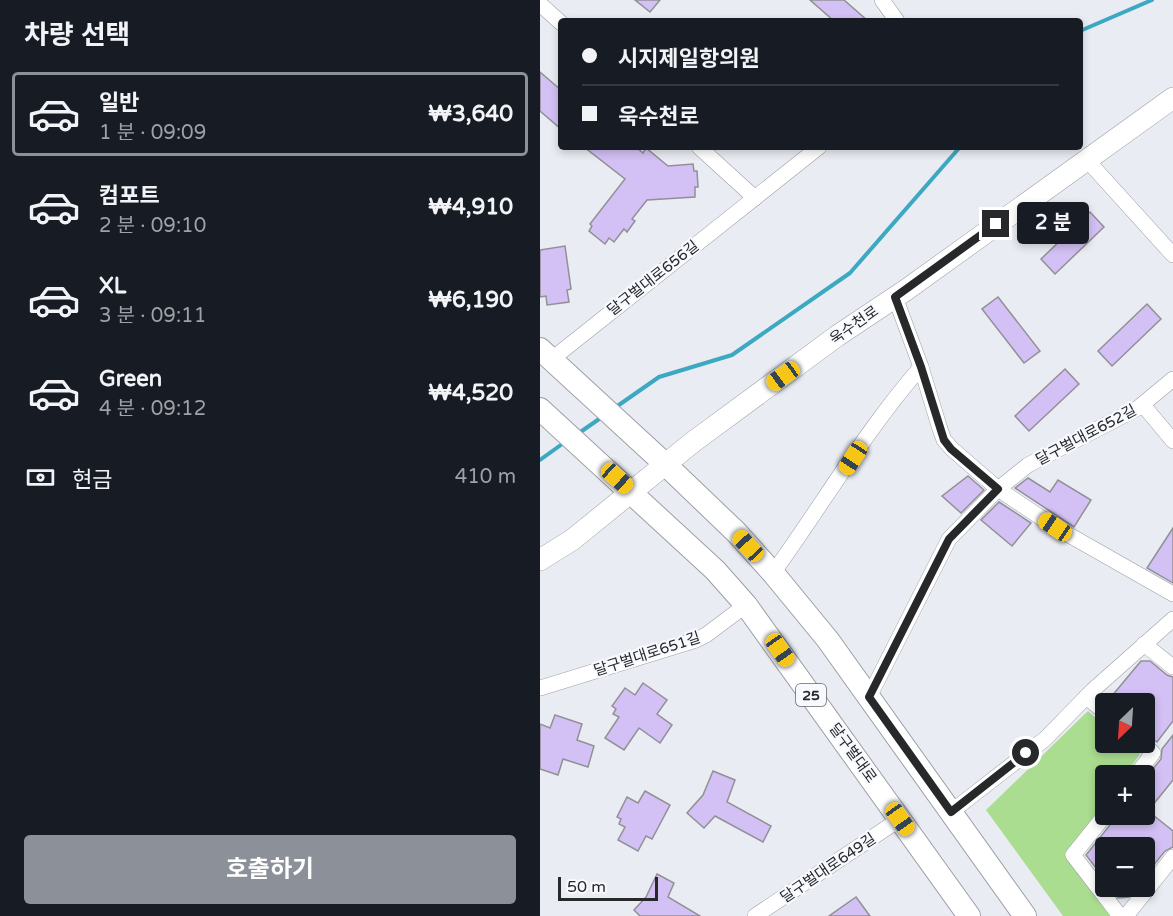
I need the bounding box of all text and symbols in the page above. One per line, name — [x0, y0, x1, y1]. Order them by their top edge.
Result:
text: 차량 선택 — [24, 19, 130, 52]
text: 시지제일항의원 — [618, 46, 760, 72]
icon: car — [27, 87, 81, 141]
text: 일반 — [99, 90, 139, 116]
text: ₩3,640 — [428, 101, 513, 127]
text: 욱수천로 — [618, 104, 699, 130]
text: 1 분 · 09:09 — [99, 121, 206, 145]
icon: car — [27, 180, 81, 234]
text: 컴포트 — [99, 183, 160, 209]
text: ₩4,910 — [428, 194, 513, 220]
callout: 2 분 — [1017, 203, 1089, 245]
route end — [982, 210, 1009, 237]
text: 2 분 — [1035, 211, 1071, 235]
text: 2 분 · 09:10 — [99, 214, 206, 238]
street label: 달구벌대로656길 — [604, 237, 702, 319]
icon: car — [27, 273, 81, 327]
text: XL — [99, 273, 126, 299]
text: ₩6,190 — [428, 287, 513, 313]
street label: 욱수천로 — [826, 302, 882, 348]
text: 3 분 · 09:11 — [99, 304, 206, 328]
car — [763, 358, 803, 394]
icon: car — [27, 366, 81, 420]
text: Green — [99, 366, 162, 392]
text: ₩4,520 — [428, 380, 513, 406]
text: 4 분 · 09:12 — [99, 397, 206, 421]
street label: 달구벌대로652길 — [1033, 401, 1139, 469]
car — [836, 438, 870, 478]
car — [598, 459, 636, 497]
icon: cash — [24, 461, 57, 494]
text: 410 m — [455, 465, 516, 489]
text: 현금 — [72, 467, 112, 493]
car — [1035, 509, 1075, 545]
car — [729, 527, 767, 565]
street label: 달구벌대로651길 — [591, 628, 703, 680]
car — [762, 630, 798, 670]
road number: 25 — [796, 684, 826, 706]
north arrow — [1095, 693, 1155, 753]
map controls — [1095, 693, 1155, 897]
street label: 달구벌대로 — [825, 720, 881, 786]
route start — [1012, 739, 1039, 766]
button: + — [1095, 765, 1155, 825]
car — [882, 799, 918, 839]
street label: 달구벌대로649길 — [777, 829, 879, 907]
button: 호출하기 — [24, 835, 516, 904]
button: − — [1095, 837, 1155, 897]
scale bar — [558, 874, 658, 902]
text: 50 m — [567, 877, 606, 897]

